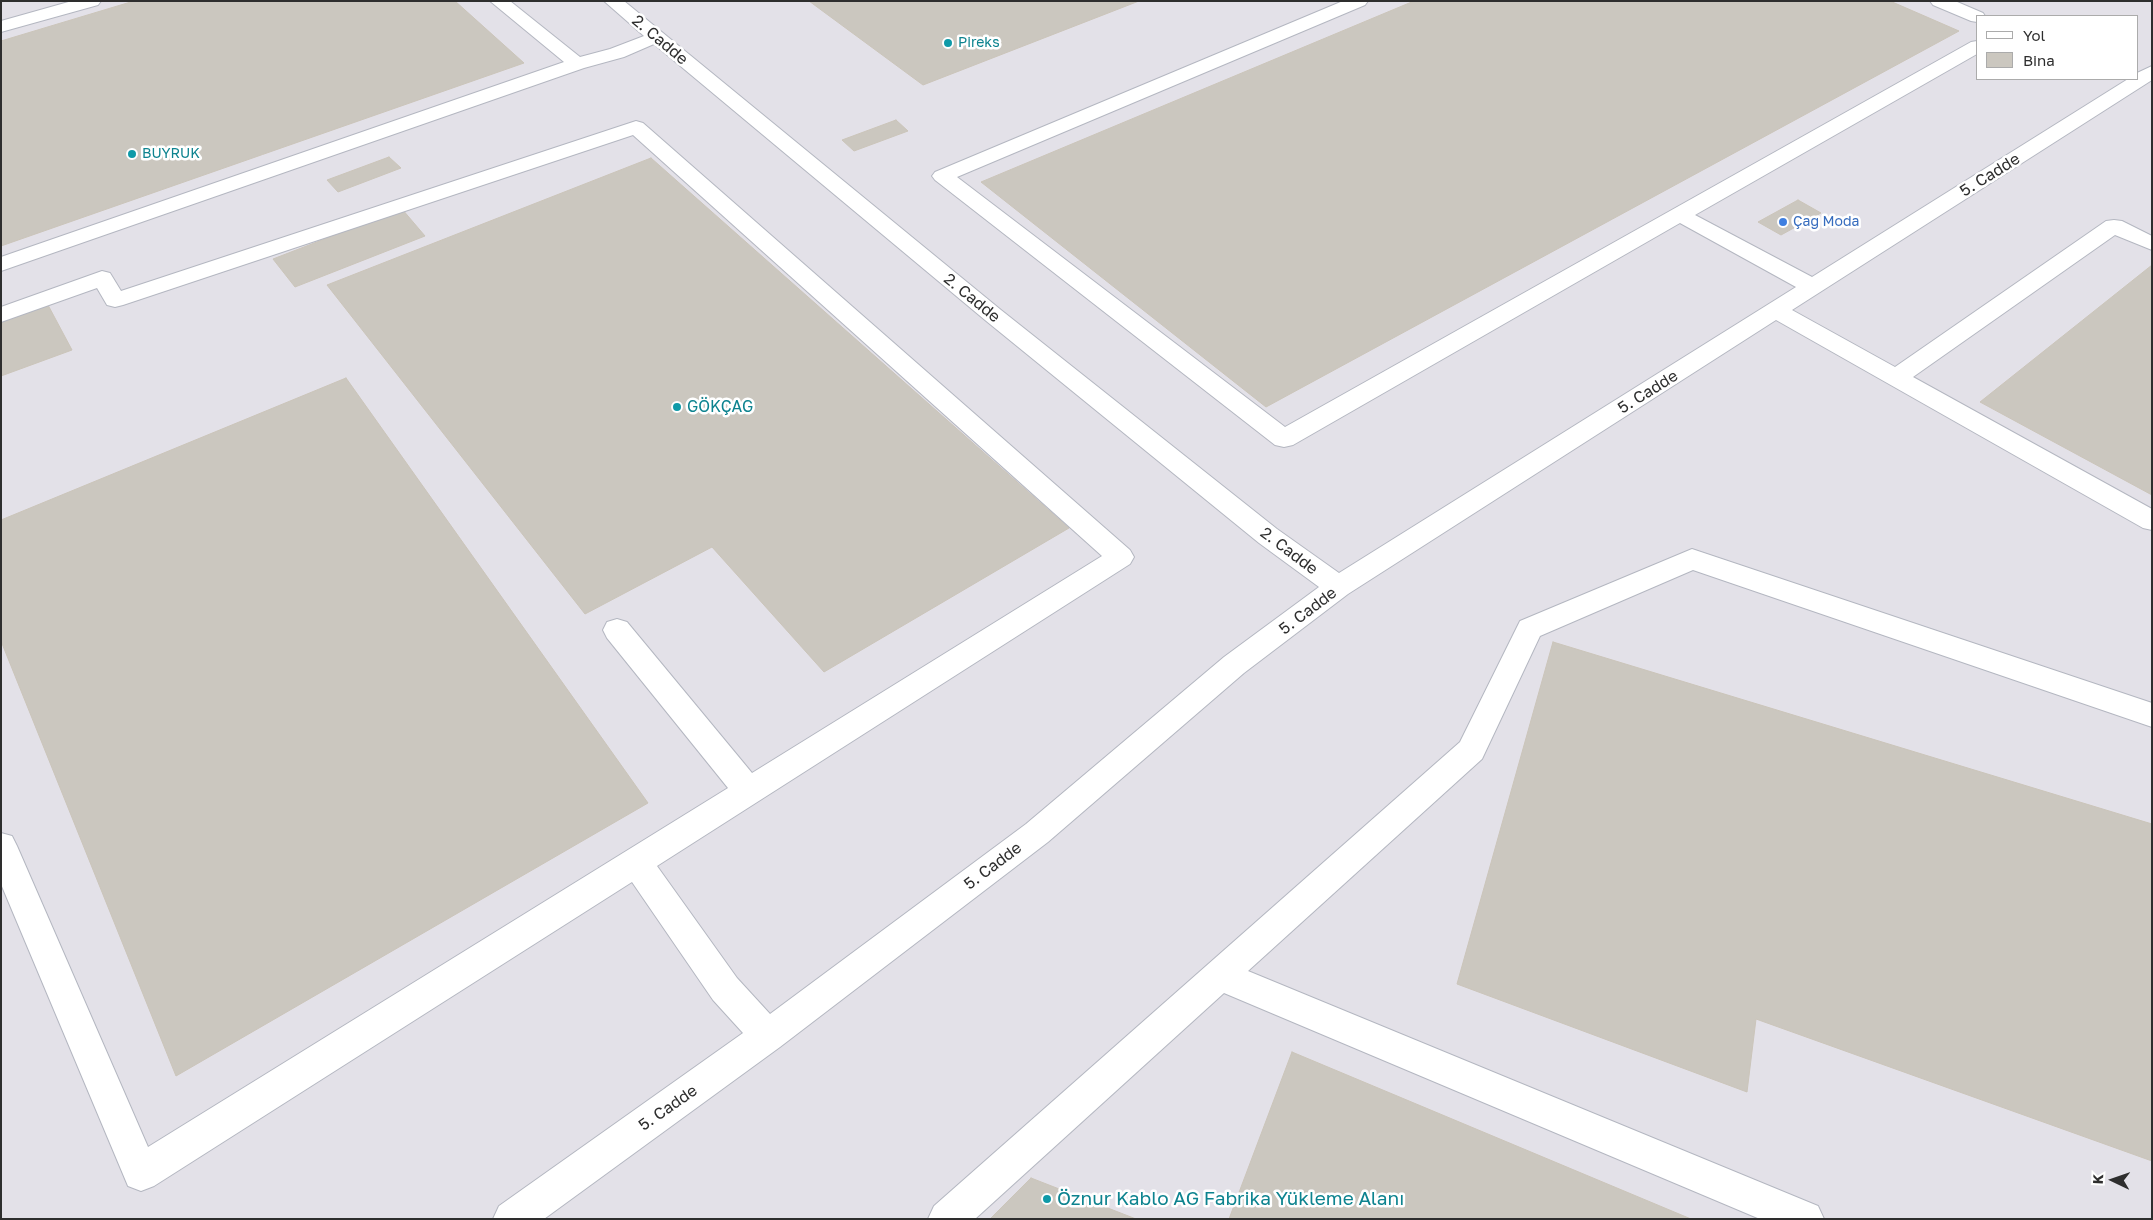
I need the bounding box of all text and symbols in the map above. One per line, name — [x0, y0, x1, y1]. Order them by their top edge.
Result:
street label: 2. Cadde — [628, 11, 692, 69]
legend — [1976, 15, 2138, 80]
text: Yol — [2023, 26, 2045, 44]
place label: Pireks — [958, 35, 1000, 51]
marker: Pireks — [942, 37, 954, 49]
text: Bina — [2023, 51, 2055, 69]
place label: BUYRUK — [142, 146, 200, 162]
marker: BUYRUK — [126, 148, 138, 160]
street label: 5. Cadde — [1957, 149, 2023, 201]
place label: Çağ Moda — [1793, 214, 1859, 230]
marker: Çağ Moda — [1777, 216, 1789, 228]
street label: 2. Cadde — [940, 269, 1004, 327]
street label: 5. Cadde — [1615, 366, 1681, 418]
place label: GÖKÇAĞ — [687, 397, 753, 417]
marker: GÖKÇAĞ — [671, 401, 683, 413]
street label: 2. Cadde — [1256, 523, 1322, 579]
street label: 5. Cadde — [1275, 583, 1341, 639]
street label: 5. Cadde — [960, 838, 1026, 894]
street label: 5. Cadde — [635, 1081, 701, 1135]
north arrow — [2088, 1155, 2138, 1205]
text: K — [2089, 1174, 2106, 1185]
place label: Öznur Kablo AG Fabrika Yükleme Alanı — [1057, 1188, 1404, 1210]
marker: Öznur Kablo AG Fabrika Yükleme Alanı — [1041, 1193, 1053, 1205]

